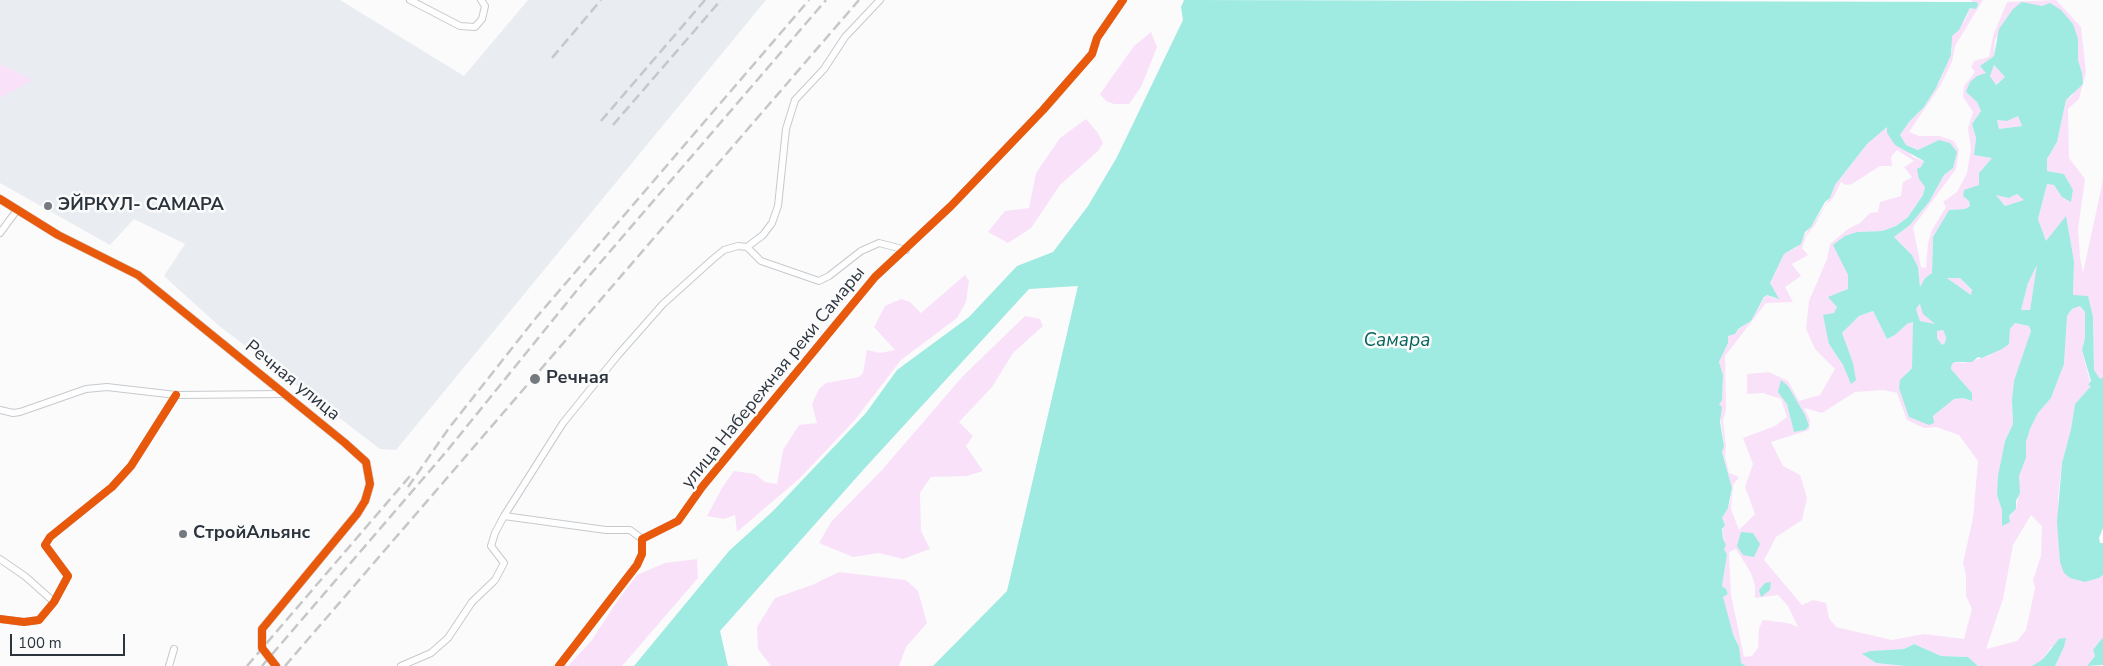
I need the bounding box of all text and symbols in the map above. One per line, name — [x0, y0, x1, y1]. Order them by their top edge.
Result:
place label: ЭЙРКУЛ- САМАРА — [58, 195, 224, 217]
marker: ЭЙРКУЛ- САМАРА — [42, 200, 54, 212]
street label: улица Набережная реки Самары — [678, 263, 870, 493]
water label: Самара — [1363, 330, 1431, 352]
street label: Речная улица — [240, 336, 344, 426]
place label: Речная — [546, 368, 609, 390]
marker: Речная — [528, 372, 542, 386]
place label: СтройАльянс — [193, 523, 310, 545]
marker: СтройАльянс — [177, 528, 189, 540]
scale bar — [12, 624, 128, 656]
text: 100 m — [18, 633, 62, 653]

